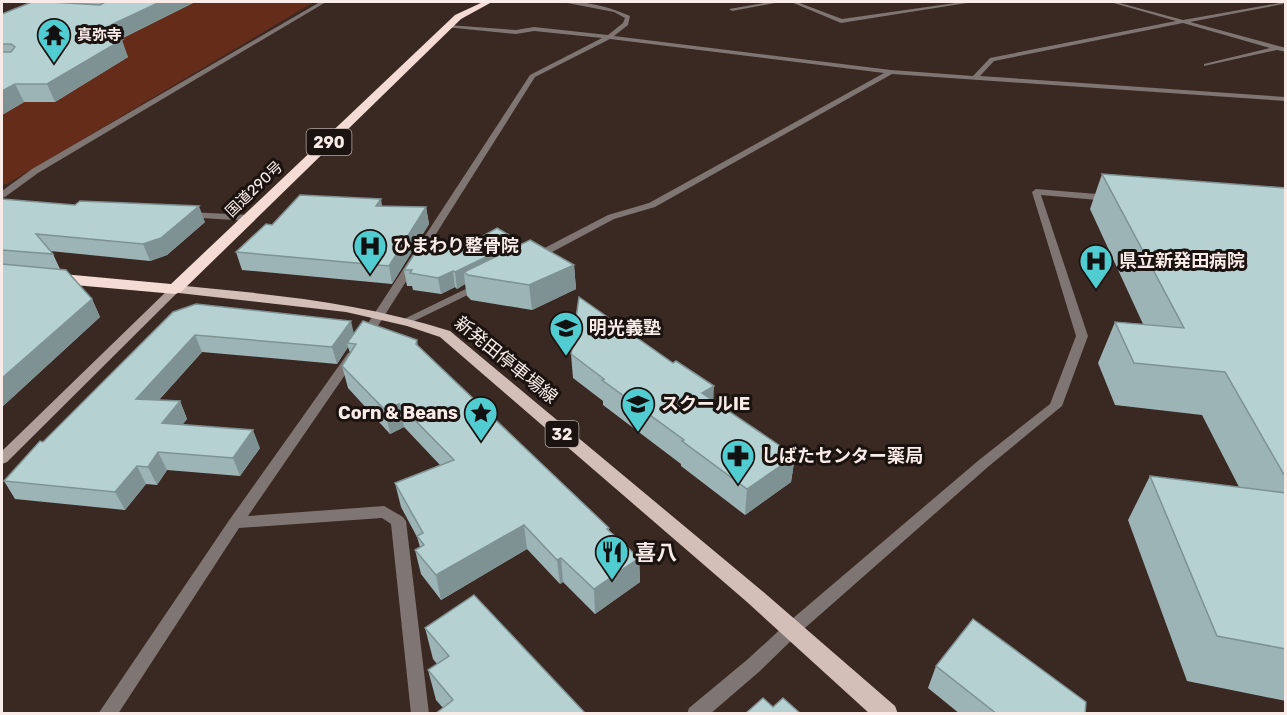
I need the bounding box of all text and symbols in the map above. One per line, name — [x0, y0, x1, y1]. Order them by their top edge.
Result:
temple icon: 真弥寺 — [36, 17, 72, 64]
place label: 真弥寺 — [77, 26, 122, 44]
road number: 290 — [306, 129, 352, 155]
street label: 国道290号 — [222, 157, 286, 221]
hospital icon: ひまわり整骨院 — [352, 228, 388, 275]
place label: ひまわり整骨院 — [393, 235, 519, 257]
hospital icon: 県立新発田病院 — [1078, 243, 1114, 290]
place label: 県立新発田病院 — [1119, 250, 1245, 272]
school or university icon: 明光義塾 — [548, 310, 584, 357]
street label: 新発田停車場線 — [450, 312, 562, 408]
place label: 明光義塾 — [589, 317, 661, 339]
school or university icon: スクールIE — [620, 386, 656, 433]
place label: スクールIE — [661, 393, 750, 415]
place icon: Corn & Beans — [463, 395, 499, 442]
place label: Corn & Beans — [338, 402, 458, 424]
road number: 32 — [546, 421, 578, 447]
pharmacy icon: しばたセンター薬局 — [720, 438, 756, 485]
place label: しばたセンター薬局 — [761, 445, 923, 467]
restaurant icon: 喜八 — [594, 534, 630, 581]
place label: 喜八 — [635, 540, 677, 565]

